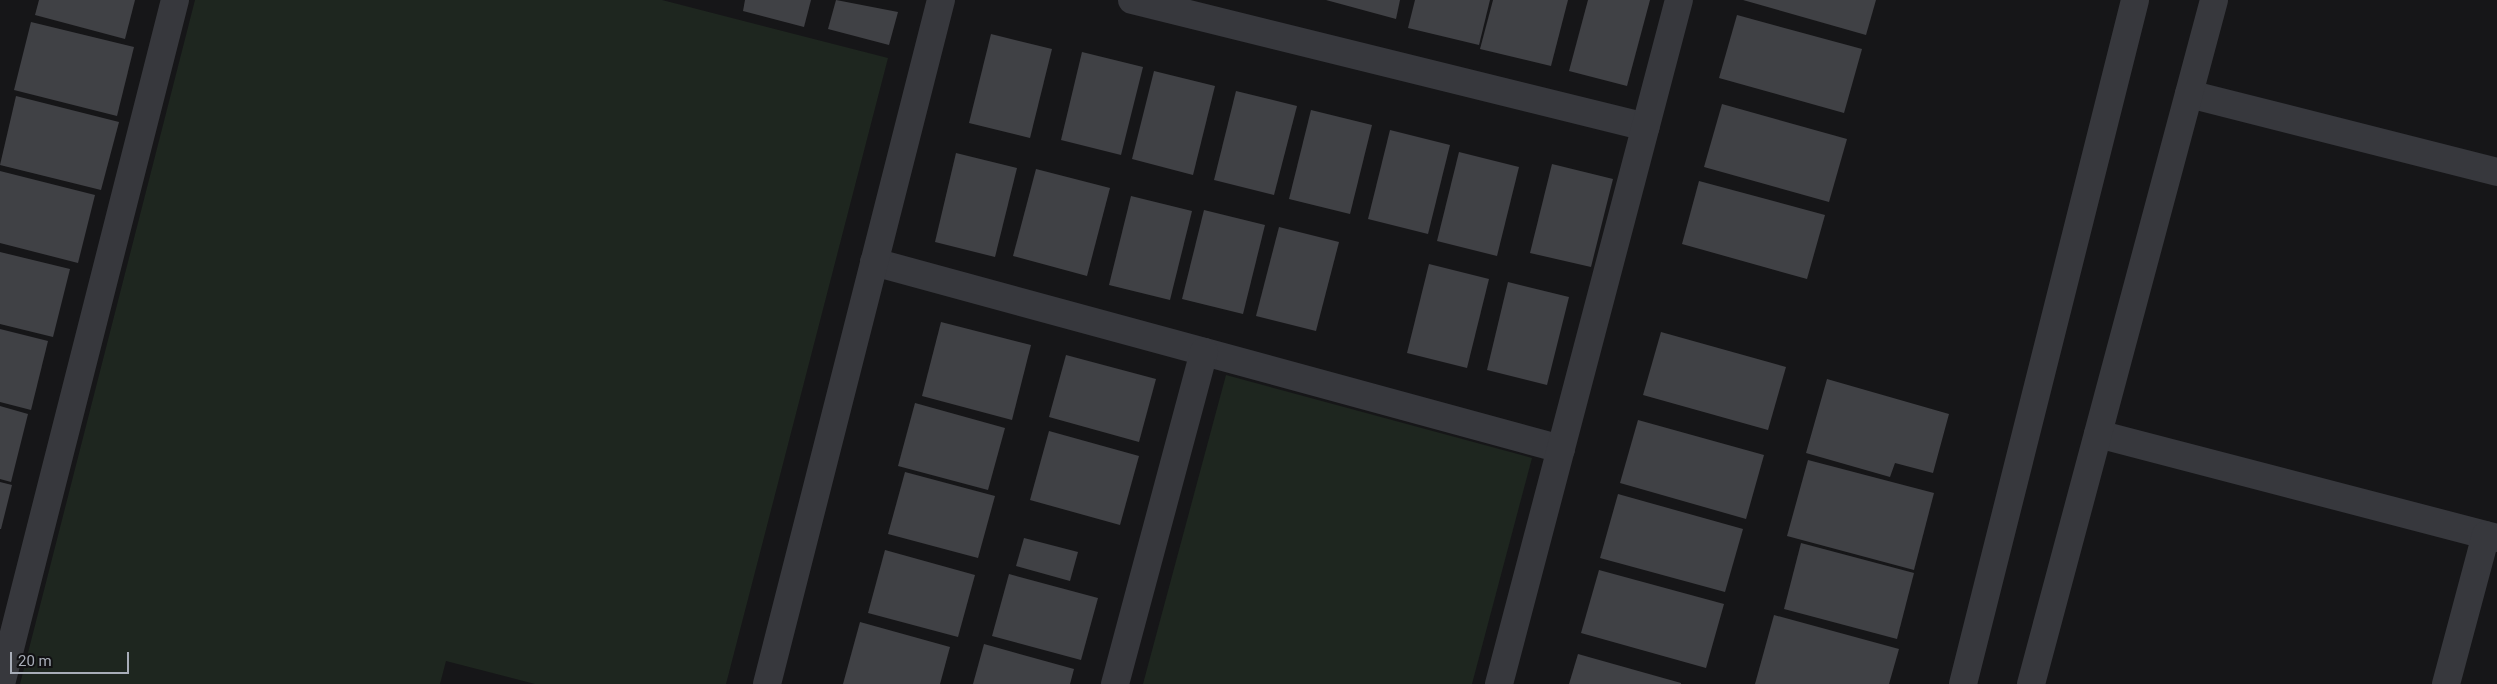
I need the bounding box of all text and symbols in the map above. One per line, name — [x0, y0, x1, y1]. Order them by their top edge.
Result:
scale bar — [12, 642, 131, 674]
text: 20 m — [18, 652, 52, 670]

